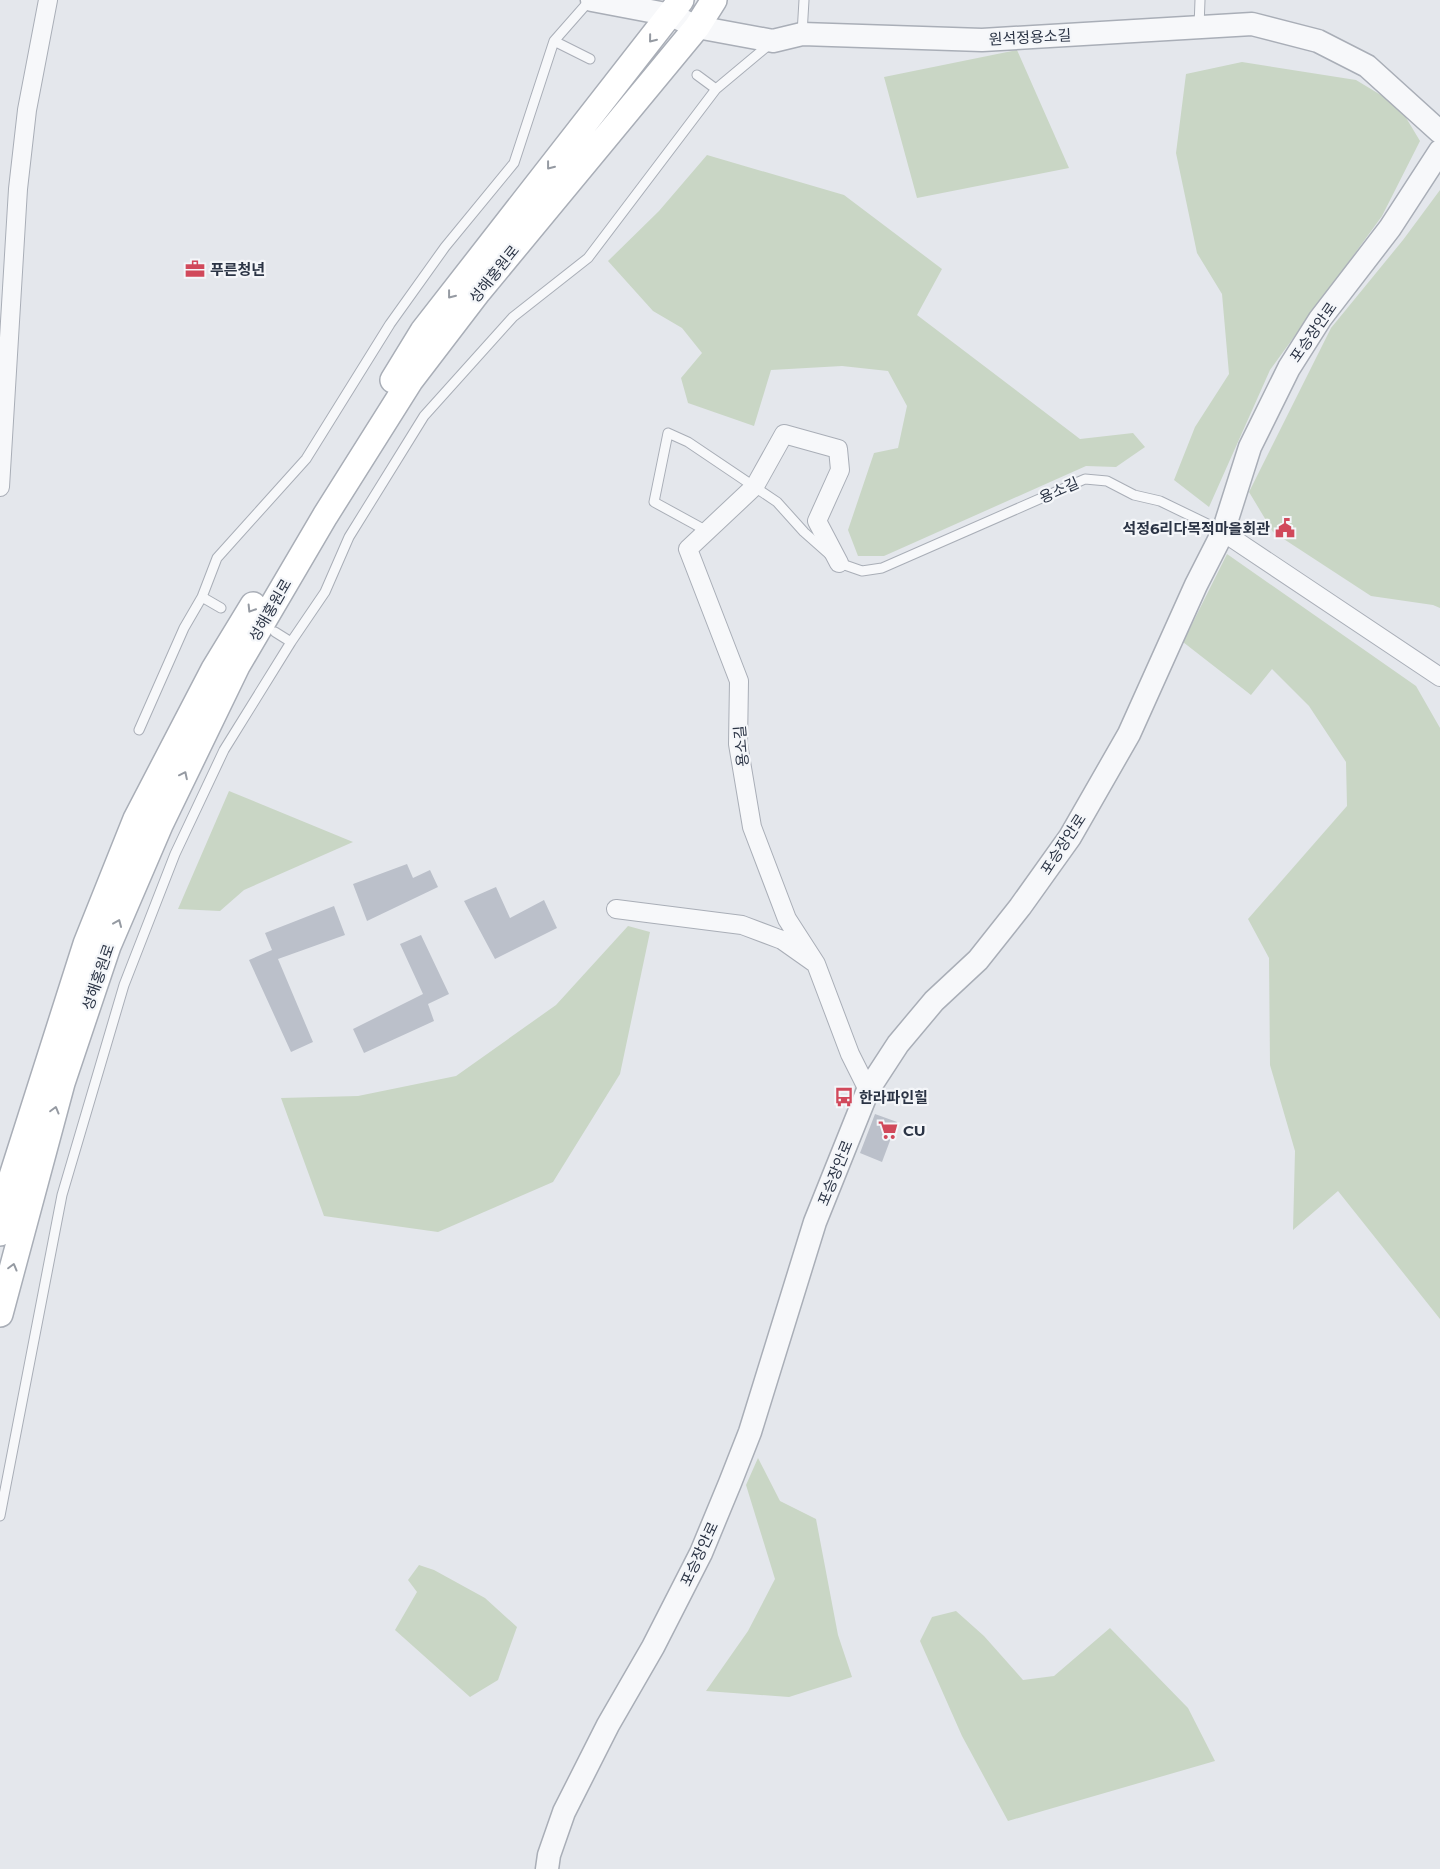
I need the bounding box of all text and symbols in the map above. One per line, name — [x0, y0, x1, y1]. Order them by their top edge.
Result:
street label: 원석정용소길 — [988, 25, 1072, 49]
one-way arrow — [649, 33, 657, 42]
one-way arrow — [548, 160, 556, 169]
street label: 성해홍원로 — [465, 241, 523, 307]
office icon: 푸른청년 — [184, 258, 206, 280]
place label: 푸른청년 — [210, 260, 265, 279]
one-way arrow — [449, 289, 457, 298]
street label: 포승장안로 — [1285, 298, 1341, 366]
street label: 용소길 — [1036, 473, 1082, 507]
public building icon: 석정6리다목적마을회관 — [1274, 517, 1296, 539]
place label: 석정6리다목적마을회관 — [1122, 519, 1270, 538]
street label: 성해홍원로 — [245, 575, 295, 645]
one-way arrow — [248, 603, 258, 612]
street label: 용소길 — [730, 725, 752, 767]
one-way arrow — [178, 771, 188, 780]
street label: 포승장안로 — [1036, 810, 1090, 878]
one-way arrow — [111, 919, 122, 928]
street label: 성해홍원로 — [78, 941, 118, 1013]
bus stop icon: 한라파인힐 — [833, 1086, 855, 1108]
place label: 한라파인힐 — [859, 1088, 928, 1107]
one-way arrow — [49, 1106, 60, 1115]
supermarket icon: CU — [877, 1119, 899, 1141]
place label: CU — [903, 1121, 926, 1140]
street label: 포승장안로 — [813, 1137, 857, 1209]
one-way arrow — [7, 1263, 18, 1272]
street label: 포승장안로 — [676, 1519, 722, 1589]

